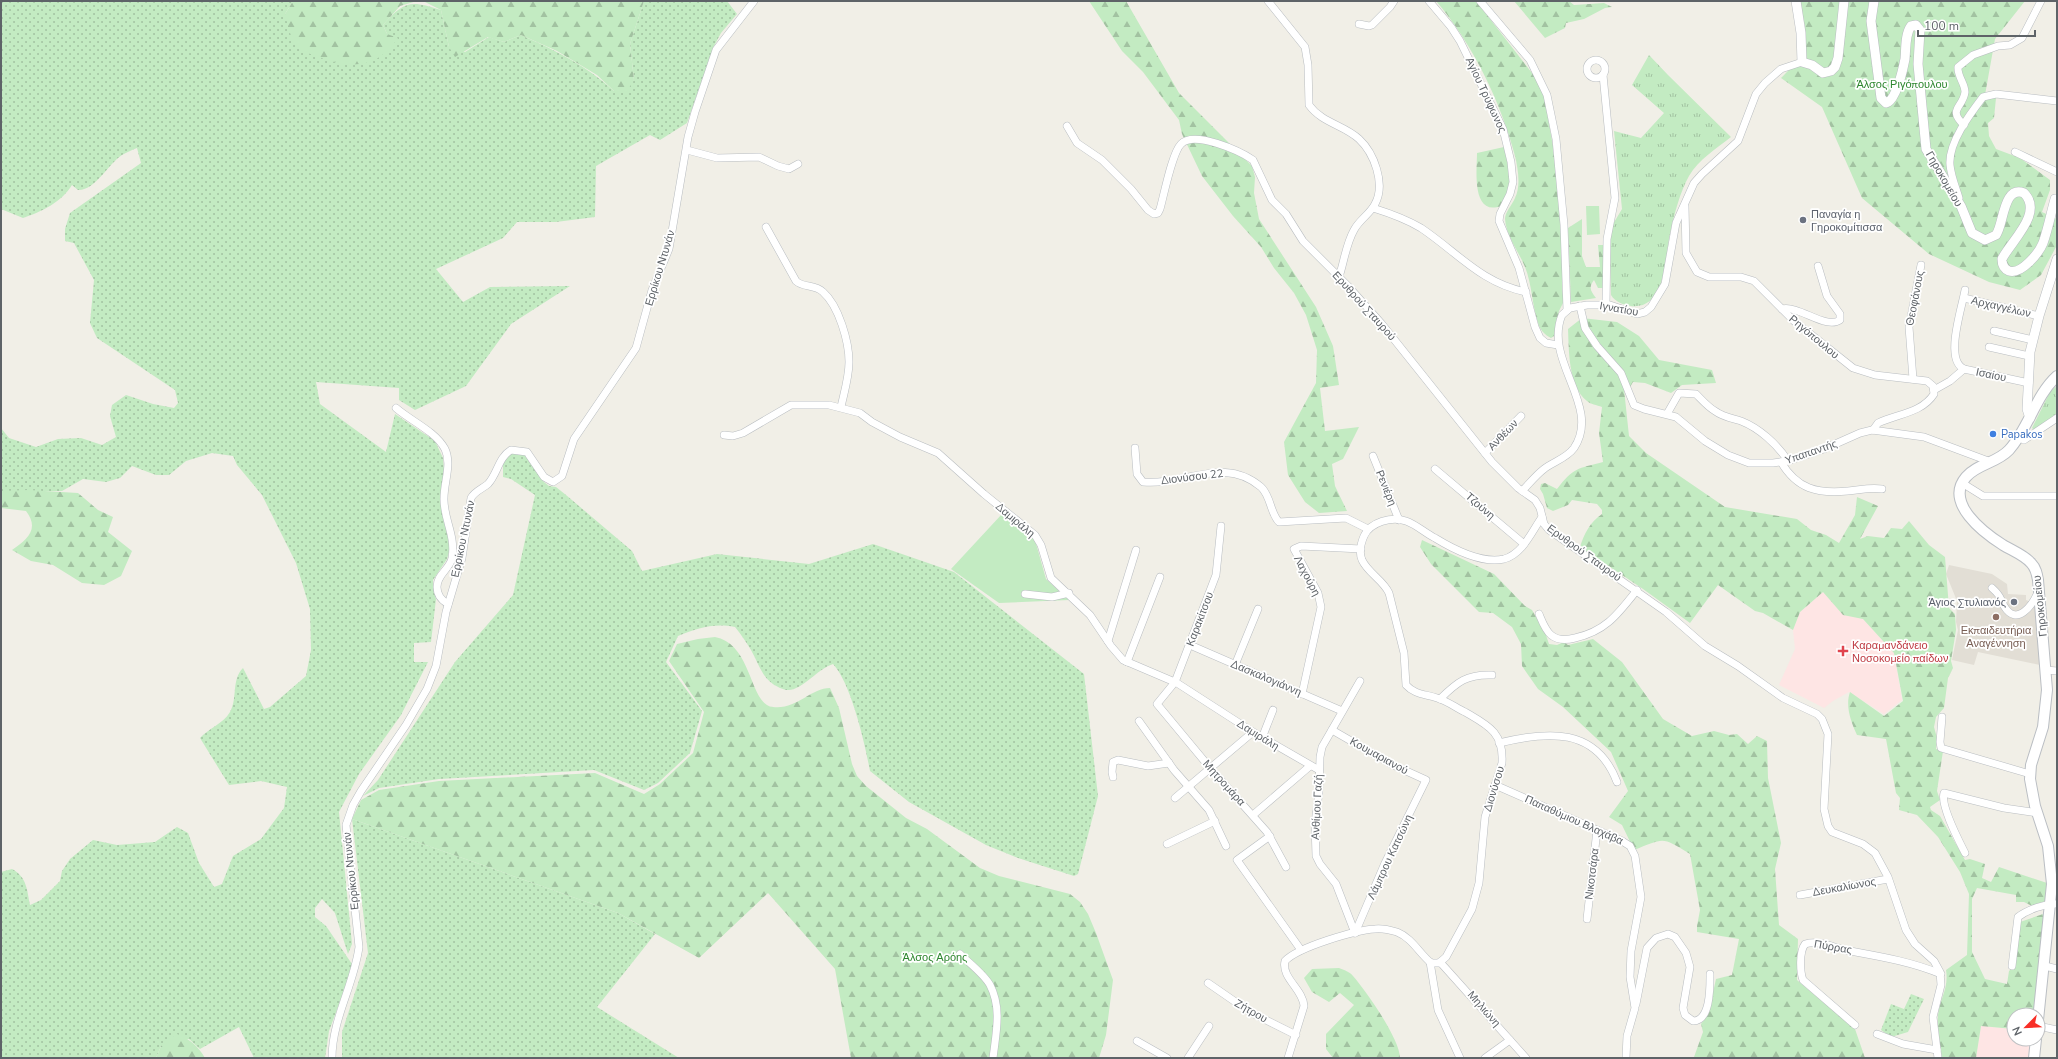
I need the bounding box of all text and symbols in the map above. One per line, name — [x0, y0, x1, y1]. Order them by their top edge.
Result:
scale bar — [1918, 12, 2035, 38]
text: 100 m — [1924, 18, 1959, 34]
street label: Αγίου Τρύφωνος — [1462, 55, 1510, 135]
park label: Άλσος Ριγόπουλου — [1856, 77, 1948, 92]
street label: Γηροκομείου — [1922, 149, 1966, 209]
place label: Παναγία η Γηροκομίτισσα — [1811, 207, 1883, 235]
marker: Παναγία η Γηροκομίτισσα — [1798, 215, 1808, 225]
street label: Ερρίκου Ντυνάν — [641, 228, 679, 308]
street label: Ερυθρού Σταυρού — [1329, 268, 1399, 344]
street label: Θεοφάνους — [1902, 269, 1928, 327]
street label: Αρχαγγέλων — [1970, 293, 2033, 321]
street label: Ιγνατίου — [1598, 298, 1640, 320]
street label: Ρηγόπουλου — [1786, 312, 1842, 362]
street label: Ισαίου — [1974, 364, 2008, 386]
street label: Ανθέων — [1484, 416, 1522, 454]
place label: Papakos — [2001, 427, 2043, 442]
marker: Papakos — [1988, 429, 1998, 439]
street label: Υπαπαντής — [1783, 436, 1839, 468]
street label: Διονύσου 22 — [1160, 466, 1224, 488]
street label: Ρενιέρη — [1372, 468, 1400, 508]
street label: Τζούνη — [1462, 489, 1498, 523]
street label: Ερρίκου Ντυνάν — [448, 499, 479, 579]
street label: Δαμιράλη — [992, 499, 1038, 541]
street label: Ερυθρού Σταυρού — [1544, 521, 1624, 585]
street label: Λαχούρη — [1290, 553, 1324, 599]
street label: Γηροκομείου — [2029, 575, 2051, 637]
street label: Καρακίτσου — [1183, 590, 1217, 648]
place label: Άγιος Στυλιανός — [1928, 595, 2006, 610]
marker: Άγιος Στυλιανός — [2009, 597, 2019, 607]
marker: Εκπαιδευτήρια Αναγέννηση — [1991, 612, 2001, 622]
place label: Εκπαιδευτήρια Αναγέννηση — [1961, 623, 2032, 651]
place label: Καραμανδάνειο Νοσοκομείο παίδων — [1852, 638, 1949, 666]
marker: Καραμανδάνειο Νοσοκομείο παίδων — [1837, 645, 1849, 657]
street label: Δασκαλογιάννη — [1228, 656, 1304, 700]
street label: Δαμιράλη — [1234, 716, 1282, 754]
street label: Κουμαριανού — [1347, 734, 1411, 778]
street label: Μητρομάρα — [1199, 757, 1249, 810]
street label: Διονύσου — [1480, 764, 1508, 814]
street label: Ανθίμου Γαζή — [1308, 774, 1326, 840]
street label: Παπαθύμιου Βλαχάβα — [1522, 792, 1626, 849]
street label: Λάμπρου Κατσώνη — [1364, 812, 1416, 902]
street label: Ερρίκου Ντυνάν — [339, 831, 363, 911]
street label: Νικοτσάρα — [1581, 847, 1603, 901]
street label: Δευκαλίωνος — [1811, 874, 1877, 900]
street label: Πύρρας — [1813, 936, 1853, 958]
park label: Άλσος Αρόης — [903, 950, 967, 965]
street label: Μηλιώνη — [1464, 988, 1504, 1030]
street label: Ζήτρου — [1232, 996, 1270, 1026]
north arrow — [2006, 1007, 2046, 1047]
text: N — [2009, 1024, 2026, 1038]

